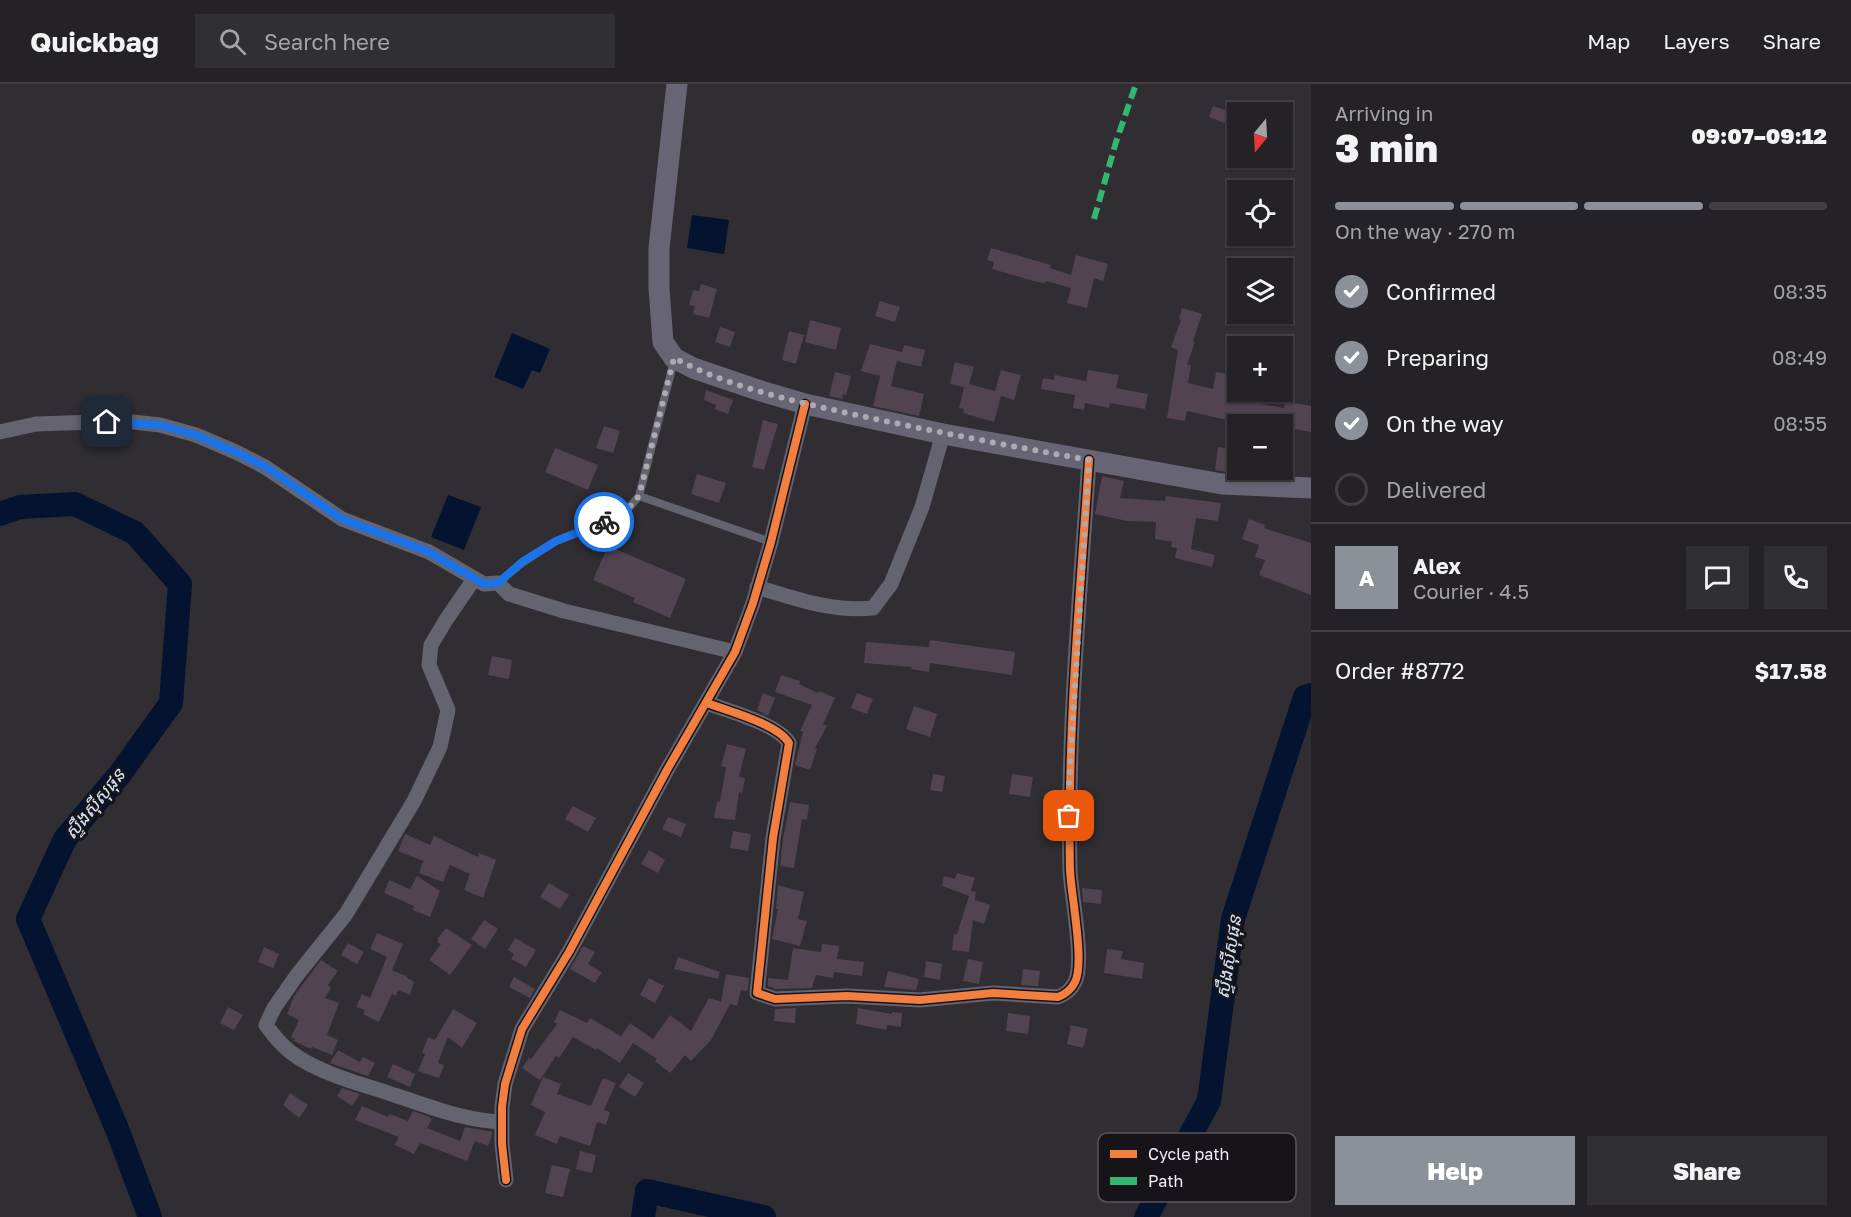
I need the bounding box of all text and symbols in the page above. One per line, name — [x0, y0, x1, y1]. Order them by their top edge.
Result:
search box — [195, 14, 615, 68]
text: Quickbag — [30, 25, 159, 58]
icon: search — [216, 25, 249, 58]
text: Search here — [264, 28, 390, 55]
text: Map — [1587, 28, 1630, 54]
text: Layers — [1663, 28, 1730, 54]
text: Share — [1763, 28, 1821, 54]
text: Arriving in — [1335, 101, 1433, 125]
north arrow — [1227, 102, 1293, 168]
map controls — [1227, 102, 1293, 480]
text: 09:07–09:12 — [1691, 122, 1827, 149]
text: 3 min — [1335, 124, 1438, 171]
button: locate — [1227, 180, 1293, 246]
text: On the way · 270 m — [1335, 219, 1515, 243]
button: layers — [1227, 258, 1293, 324]
icon: check — [1335, 275, 1368, 308]
text: Confirmed — [1386, 278, 1496, 305]
text: 08:35 — [1773, 279, 1827, 303]
button: + — [1227, 336, 1293, 402]
icon: check — [1335, 341, 1368, 374]
text: Preparing — [1386, 344, 1489, 371]
text: 08:49 — [1772, 345, 1827, 369]
pin — [81, 396, 132, 447]
icon: home — [90, 405, 123, 438]
icon: check — [1335, 407, 1368, 440]
text: On the way — [1386, 410, 1504, 437]
text: 08:55 — [1773, 411, 1827, 435]
button: − — [1227, 414, 1293, 480]
text: Delivered — [1386, 476, 1486, 503]
courier — [574, 492, 634, 552]
icon: bike — [588, 506, 621, 539]
button: chat — [1686, 546, 1749, 609]
button: phone — [1764, 546, 1827, 609]
text: Alex — [1413, 552, 1461, 579]
text: A — [1359, 564, 1374, 591]
text: Courier · 4.5 — [1413, 579, 1529, 603]
text: Order #8772 — [1335, 657, 1464, 684]
text: $17.58 — [1754, 657, 1827, 684]
water label: ស្ទឹងស៊ីសុផុន — [59, 763, 131, 844]
pin — [1043, 790, 1094, 841]
icon: bag — [1052, 799, 1085, 832]
water label: ស្ទឹងស៊ីសុផុន — [1211, 913, 1247, 1000]
legend — [1098, 1133, 1296, 1202]
button: Help — [1335, 1136, 1575, 1205]
button: Share — [1587, 1136, 1827, 1205]
text: Cycle path — [1148, 1144, 1229, 1164]
text: Path — [1148, 1171, 1183, 1191]

